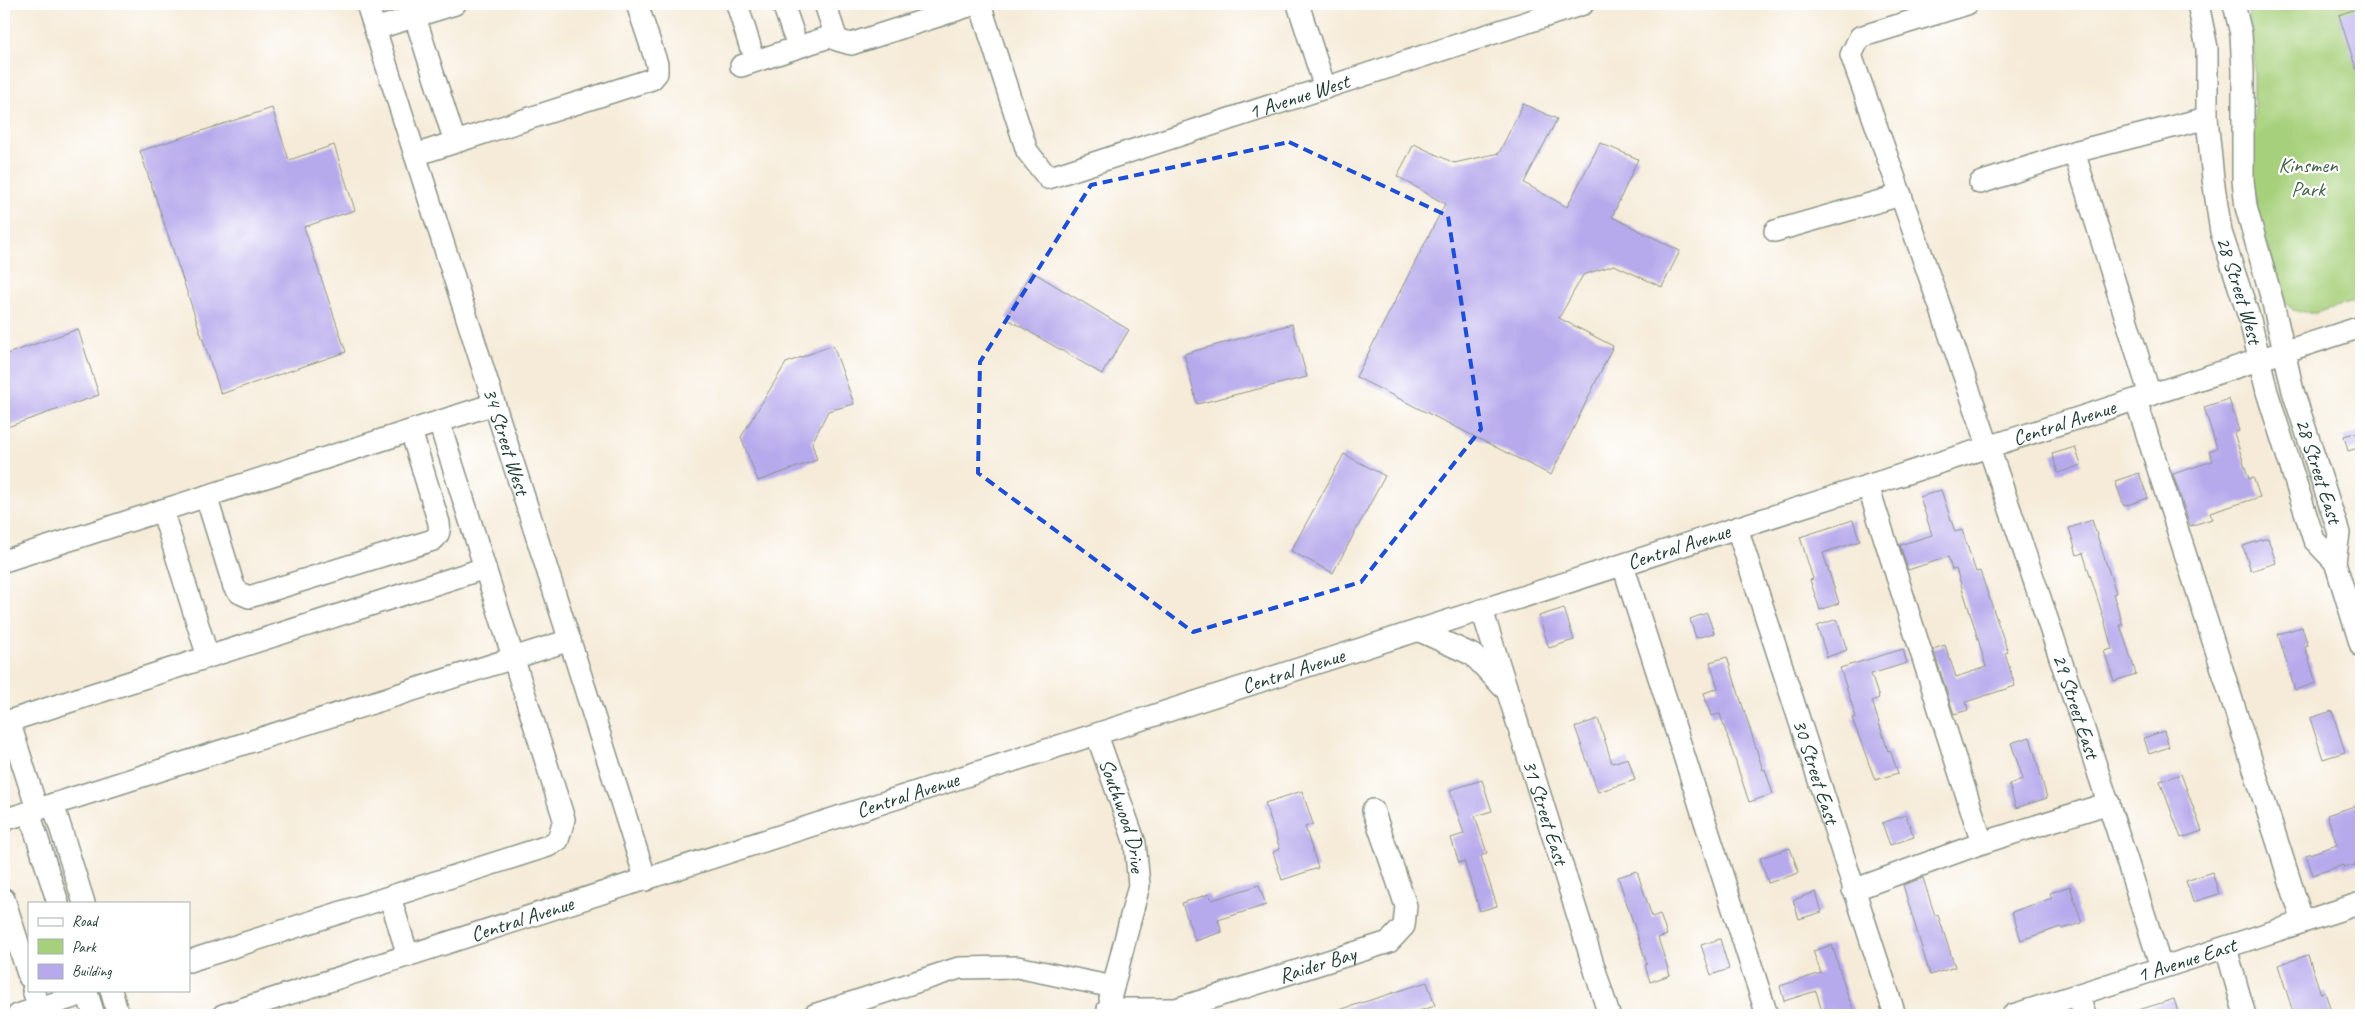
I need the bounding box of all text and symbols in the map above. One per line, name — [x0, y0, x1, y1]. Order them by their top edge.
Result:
street label: 1 Avenue West — [1245, 67, 1354, 125]
park label: Kinsmen Park — [2278, 152, 2338, 202]
street label: 28 Street West — [2210, 233, 2269, 348]
street label: 34 Street West — [477, 385, 536, 500]
street label: Central Avenue — [2010, 394, 2120, 451]
street label: 28 Street East — [2290, 415, 2349, 529]
street label: Central Avenue — [1624, 518, 1734, 575]
street label: Central Avenue — [1238, 642, 1349, 699]
street label: 29 Street East — [2047, 650, 2106, 764]
street label: 30 Street East — [1787, 716, 1846, 829]
street label: Southwood Drive — [1093, 755, 1151, 875]
street label: 31 Street East — [1517, 757, 1575, 870]
street label: Central Avenue — [853, 766, 963, 823]
street label: Central Avenue — [467, 890, 578, 947]
legend — [28, 902, 190, 992]
text: Road — [72, 912, 99, 931]
street label: 1 Avenue East — [2134, 931, 2241, 988]
text: Park — [72, 938, 97, 957]
street label: Raider Bay — [1275, 940, 1361, 989]
text: Building — [72, 962, 112, 981]

